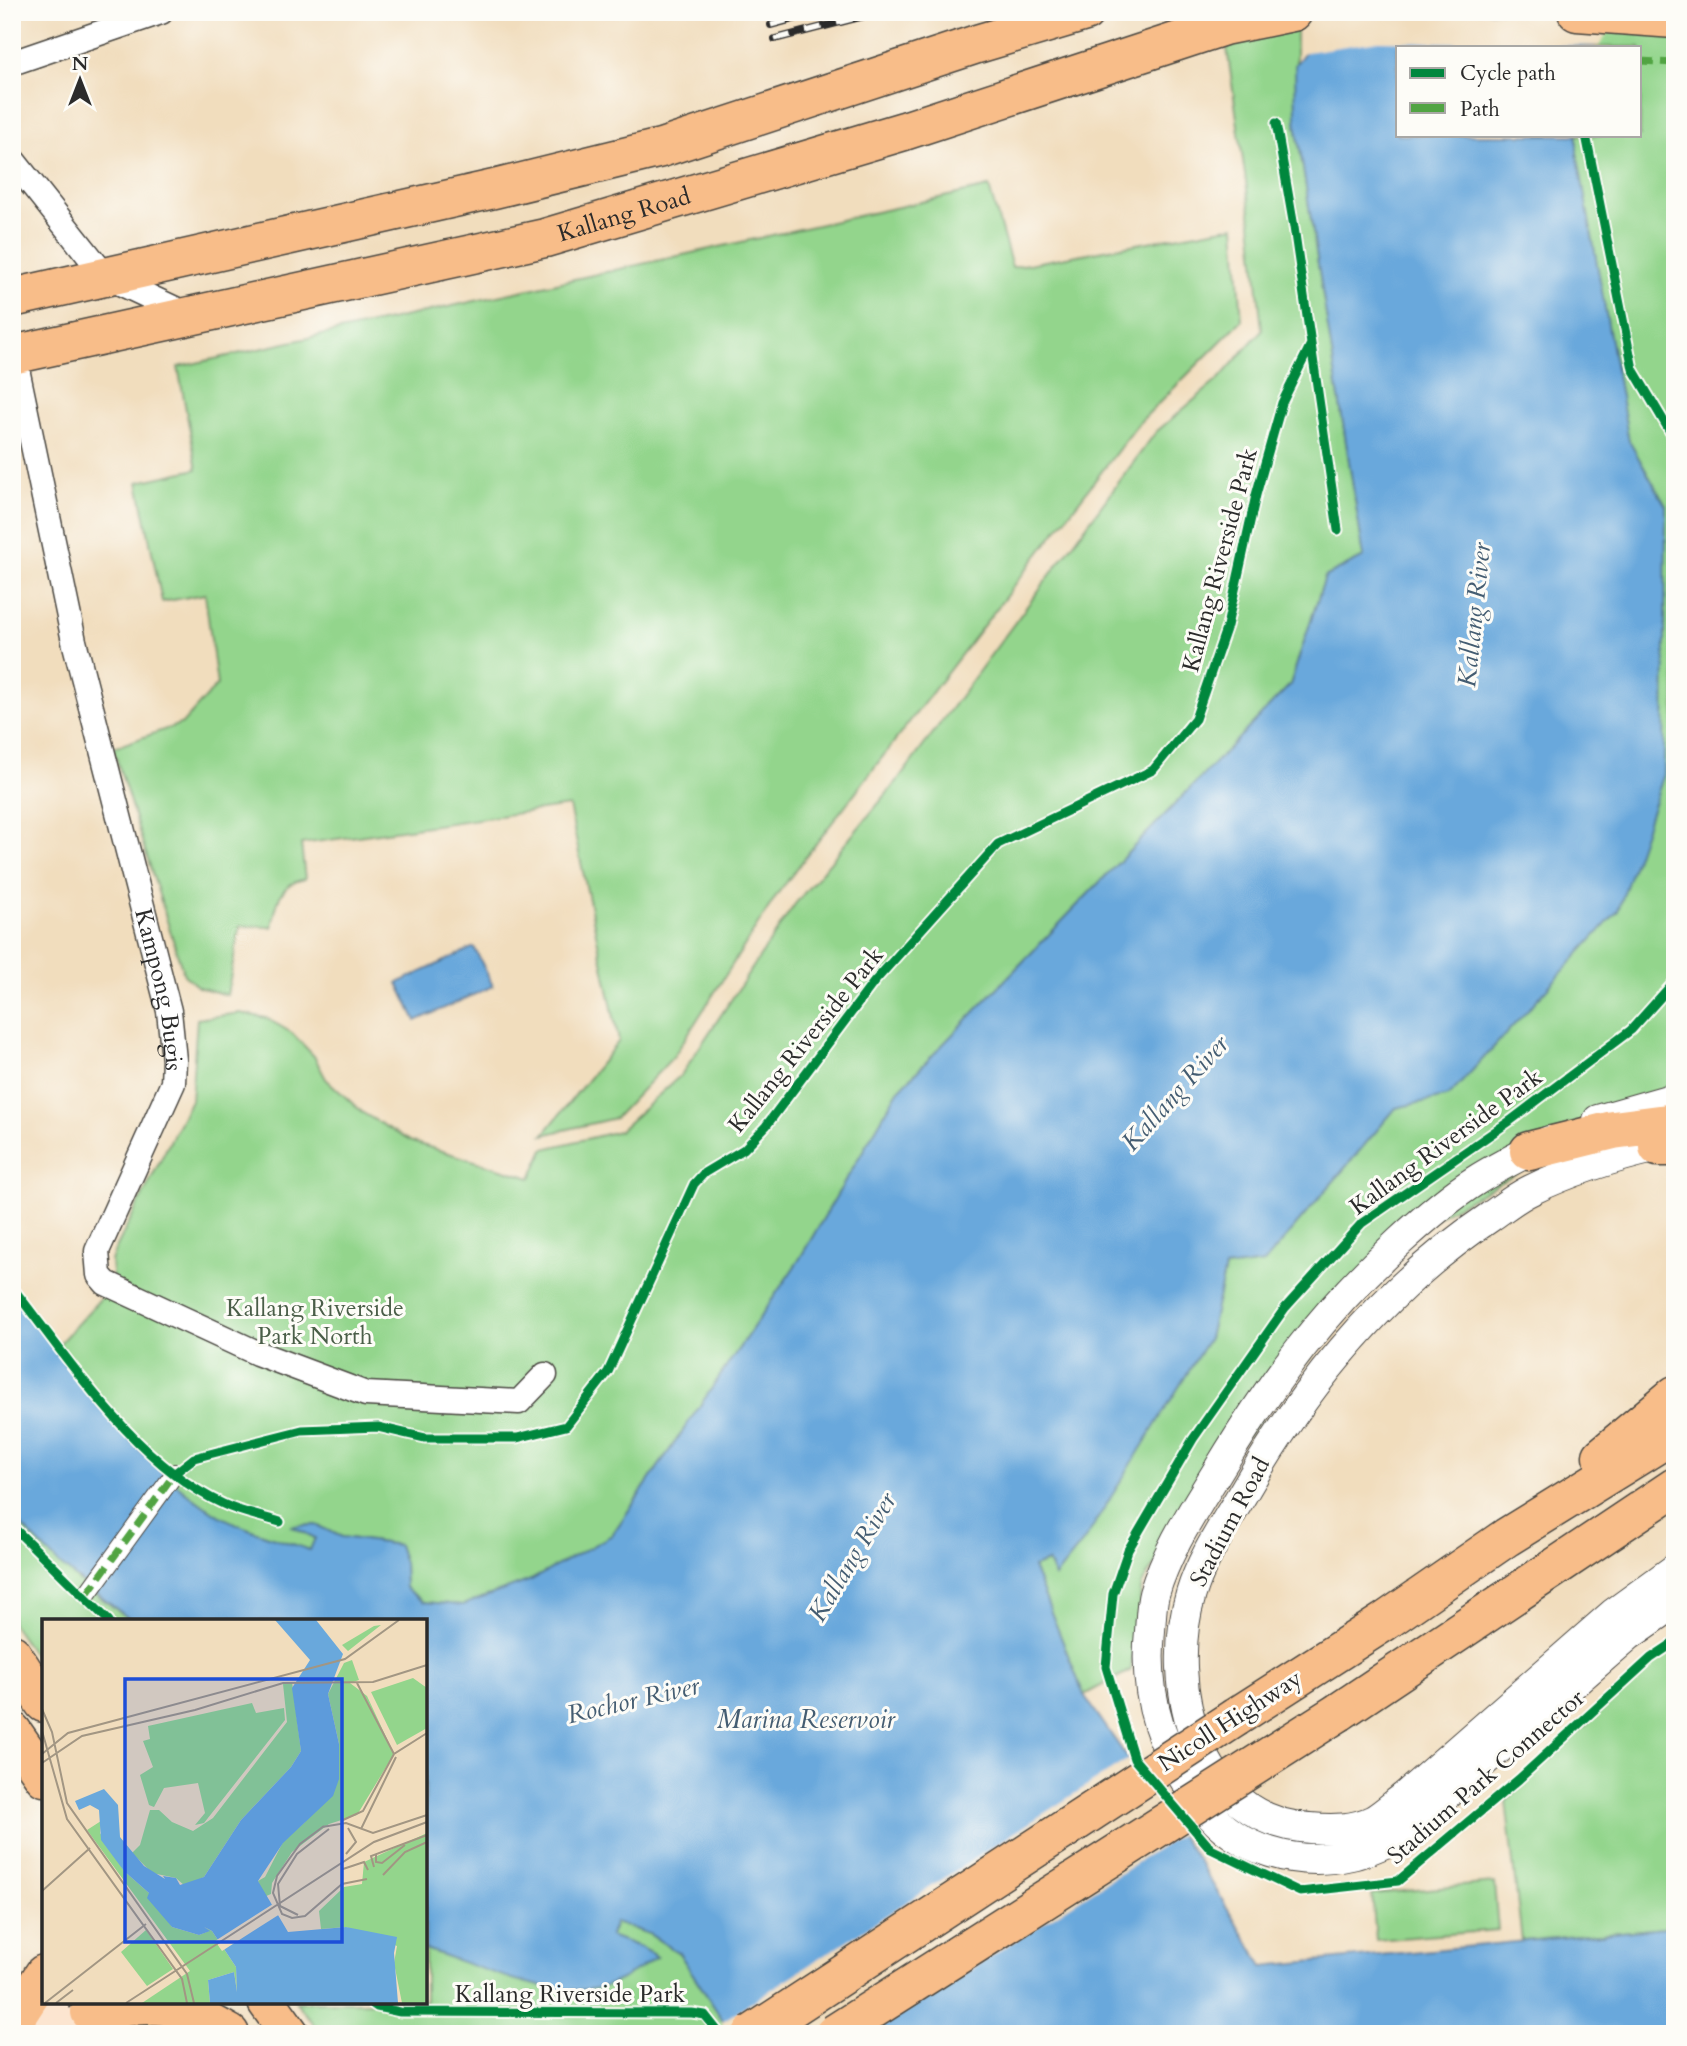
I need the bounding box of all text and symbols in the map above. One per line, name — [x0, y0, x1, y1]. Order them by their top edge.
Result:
north arrow — [46, 46, 116, 116]
legend — [1396, 46, 1642, 136]
text: N — [72, 51, 89, 77]
text: Cycle path — [1460, 59, 1556, 88]
text: Path — [1460, 95, 1500, 124]
street label: Kallang Road — [553, 179, 695, 250]
street label: Kallang Riverside Park — [1174, 444, 1266, 676]
water label: Kallang River — [1449, 540, 1499, 689]
street label: Kampong Bugis — [127, 905, 191, 1072]
street label: Kallang Riverside Park — [721, 940, 891, 1140]
water label: Kallang River — [1114, 1026, 1237, 1159]
street label: Kallang Riverside Park — [1343, 1061, 1549, 1223]
park label: Kallang Riverside Park North — [226, 1292, 404, 1353]
street label: Stadium Road — [1182, 1451, 1278, 1593]
water label: Kallang River — [800, 1485, 905, 1628]
inset map — [42, 1619, 427, 2004]
street label: Nicoll Highway — [1152, 1662, 1309, 1780]
water label: Rochor River — [563, 1667, 704, 1732]
street label: Stadium Park Connector — [1380, 1682, 1592, 1872]
water label: Marina Reservoir — [717, 1702, 897, 1737]
street label: Kallang Riverside Park — [455, 1978, 685, 2011]

